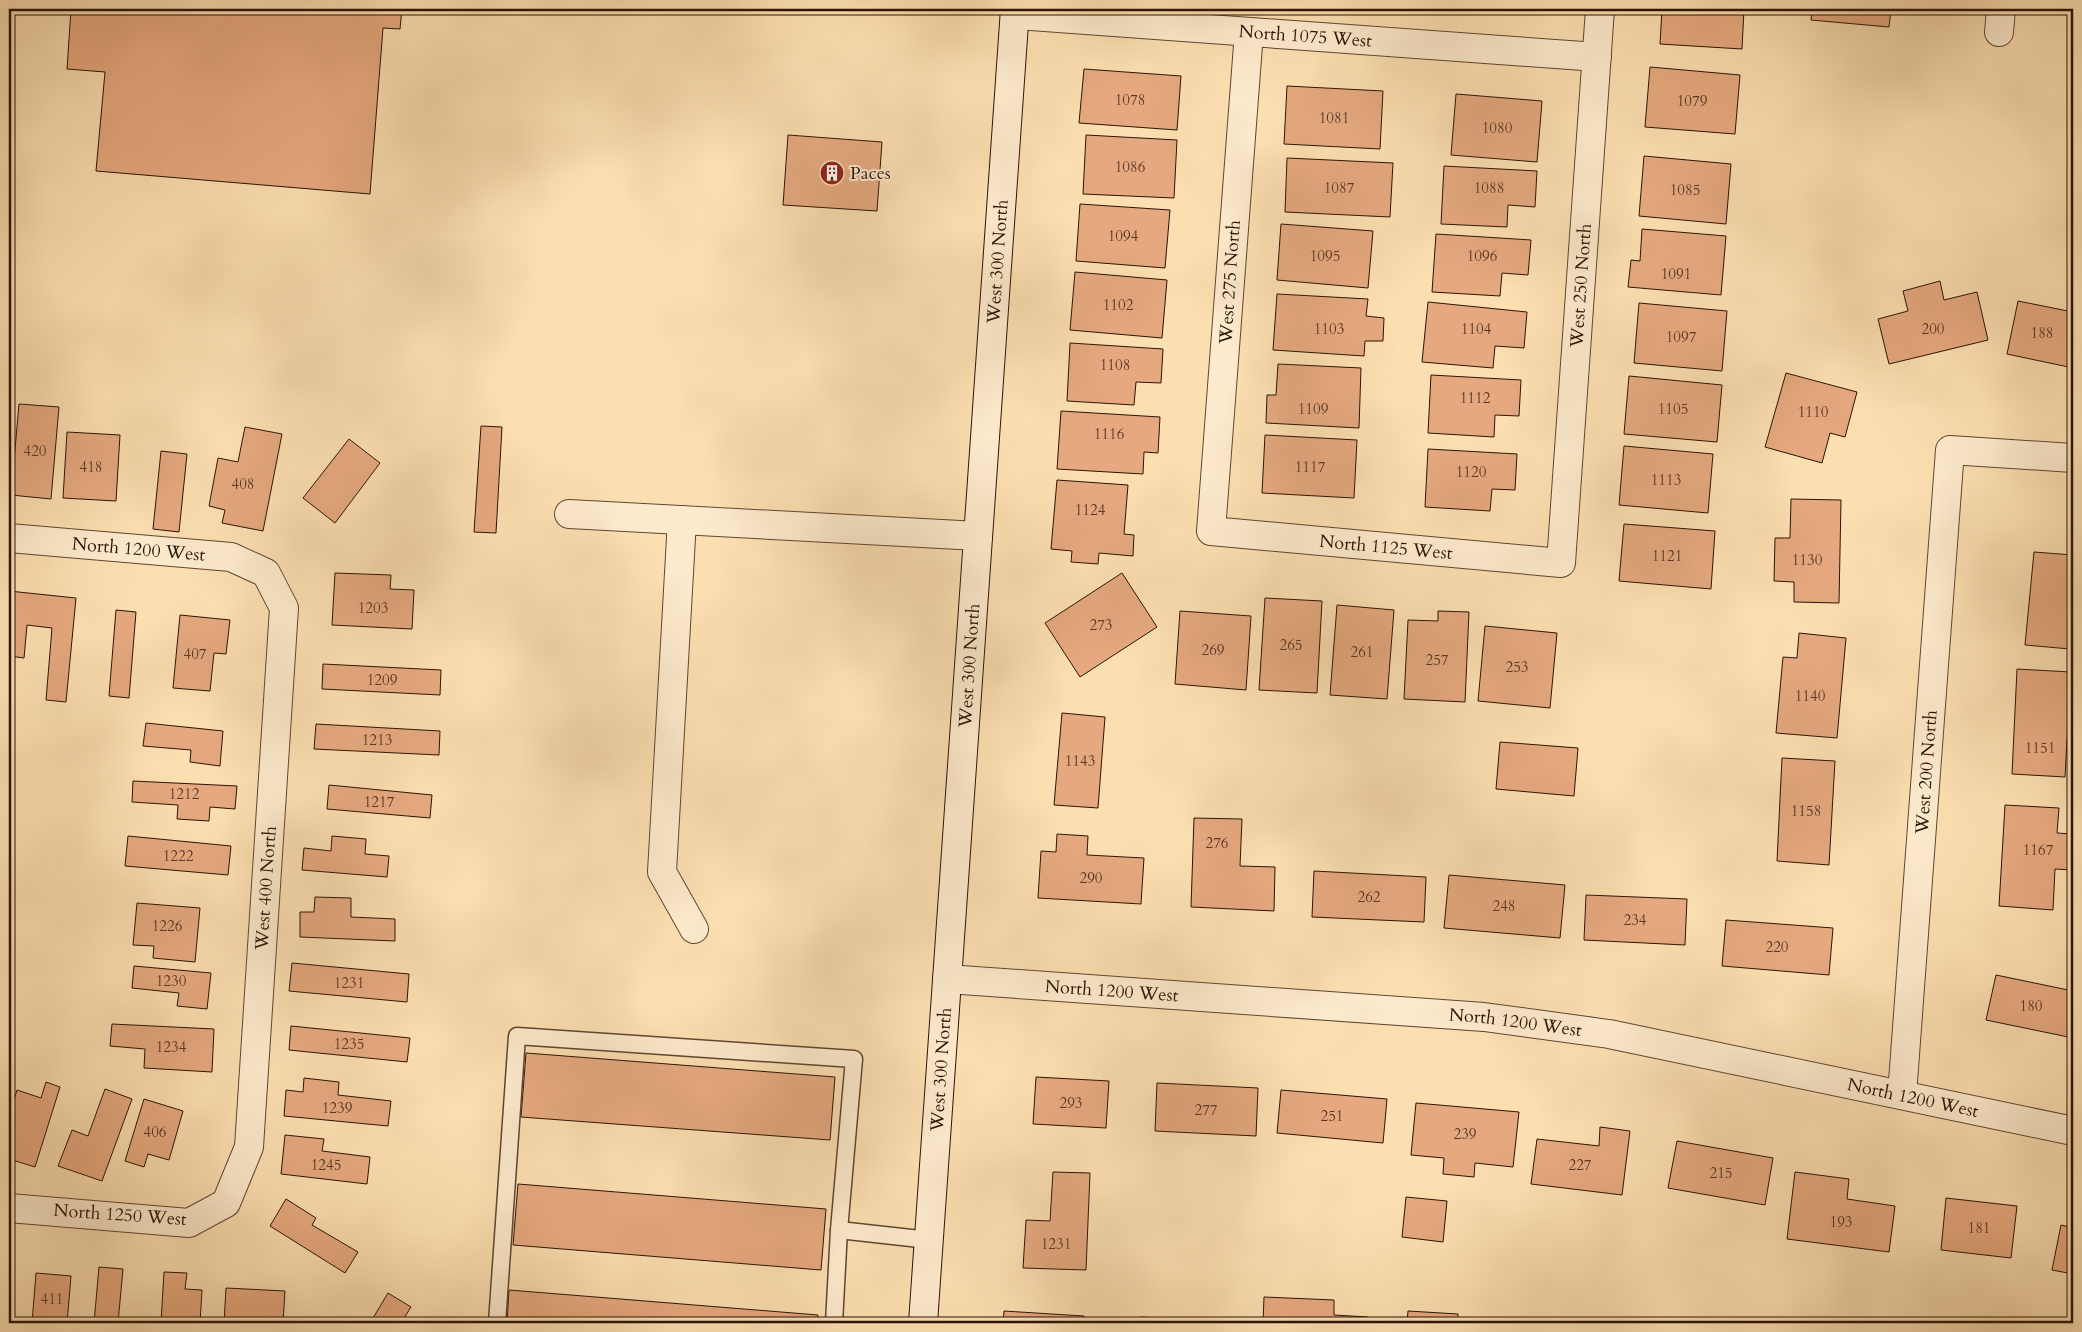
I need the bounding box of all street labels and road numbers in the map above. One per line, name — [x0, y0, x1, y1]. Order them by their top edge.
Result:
street label: North 1075 West — [1238, 19, 1373, 53]
street label: West 300 North — [980, 199, 1014, 326]
street label: West 275 North — [1213, 219, 1247, 346]
street label: West 250 North — [1564, 223, 1597, 350]
street label: North 1125 West — [1318, 528, 1454, 566]
street label: North 1200 West — [71, 531, 206, 567]
street label: West 300 North — [952, 603, 986, 730]
street label: West 200 North — [1909, 709, 1943, 836]
street label: West 400 North — [249, 825, 283, 952]
street label: North 1200 West — [1044, 973, 1179, 1008]
street label: North 1200 West — [1448, 1002, 1584, 1043]
street label: West 300 North — [924, 1007, 958, 1134]
street label: North 1200 West — [1845, 1072, 1981, 1124]
street label: North 1250 West — [53, 1198, 188, 1232]

